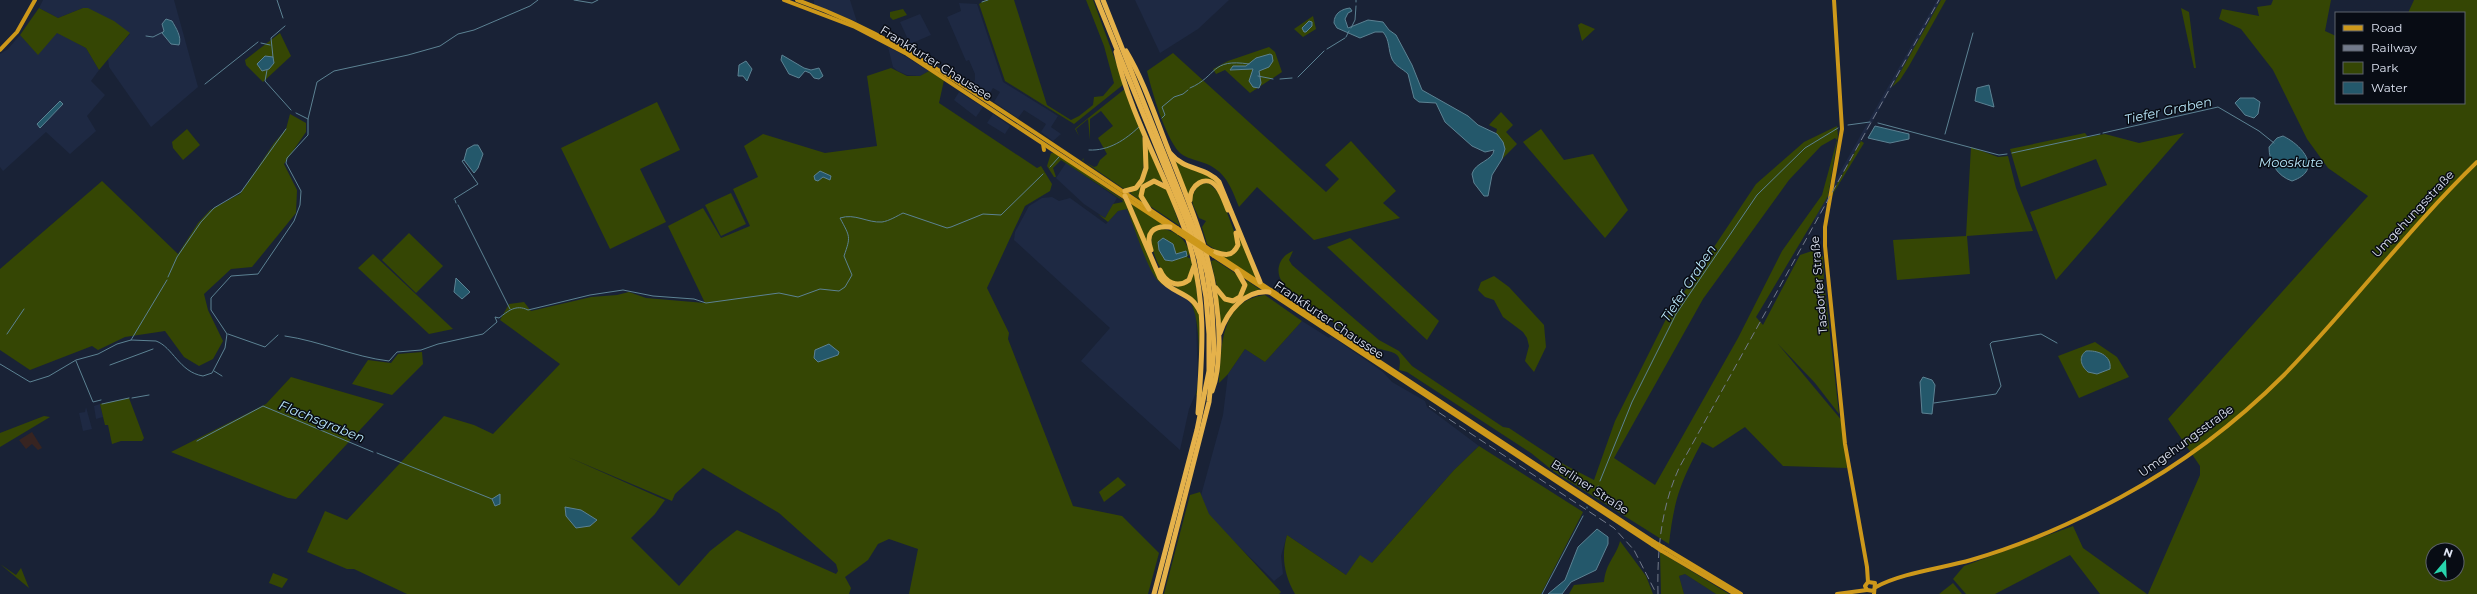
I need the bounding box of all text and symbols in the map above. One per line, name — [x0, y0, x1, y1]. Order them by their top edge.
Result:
legend — [2335, 12, 2465, 104]
text: Road — [2371, 20, 2402, 35]
street label: Frankfurter Chaussee — [878, 22, 995, 103]
text: Railway — [2371, 40, 2417, 55]
text: Park — [2371, 60, 2399, 75]
text: Water — [2371, 80, 2408, 95]
water label: Tiefer Graben — [2123, 93, 2213, 127]
water label: Mooskute — [2259, 154, 2323, 170]
street label: Umgehungsstraße — [2368, 167, 2457, 260]
street label: Tasdorfer Straße — [1807, 236, 1830, 335]
water label: Tiefer Graben — [1657, 241, 1719, 325]
street label: Frankfurter Chaussee — [1272, 277, 1387, 362]
water label: Flachsgraben — [277, 397, 367, 445]
street label: Umgehungsstraße — [2135, 401, 2236, 480]
street label: Berliner Straße — [1549, 456, 1632, 517]
north arrow — [2425, 542, 2465, 582]
text: N — [2442, 544, 2455, 561]

